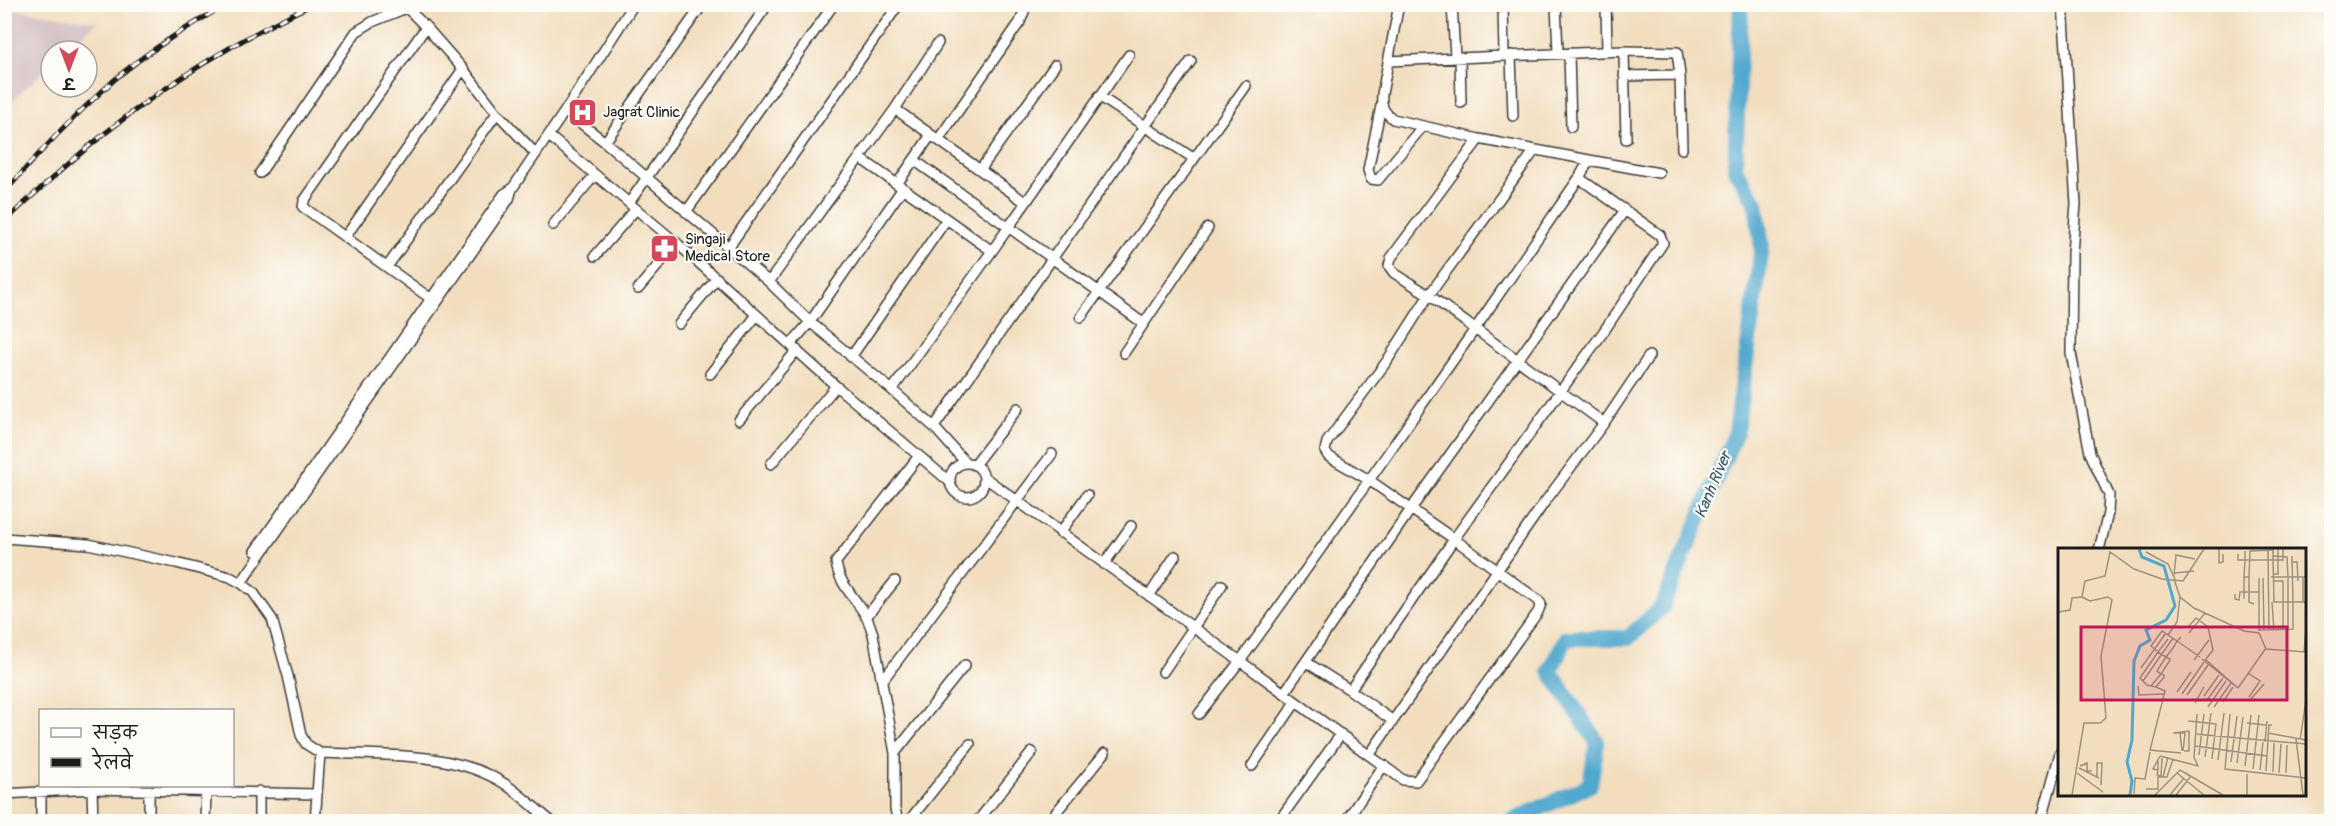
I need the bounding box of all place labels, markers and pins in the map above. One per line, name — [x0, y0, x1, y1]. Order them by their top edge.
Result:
hospital icon: Jagrat Clinic — [566, 96, 598, 128]
place label: Jagrat Clinic — [603, 103, 680, 122]
place label: Singaji Medical Store — [685, 230, 771, 266]
pharmacy icon: Singaji Medical Store — [648, 232, 680, 264]

